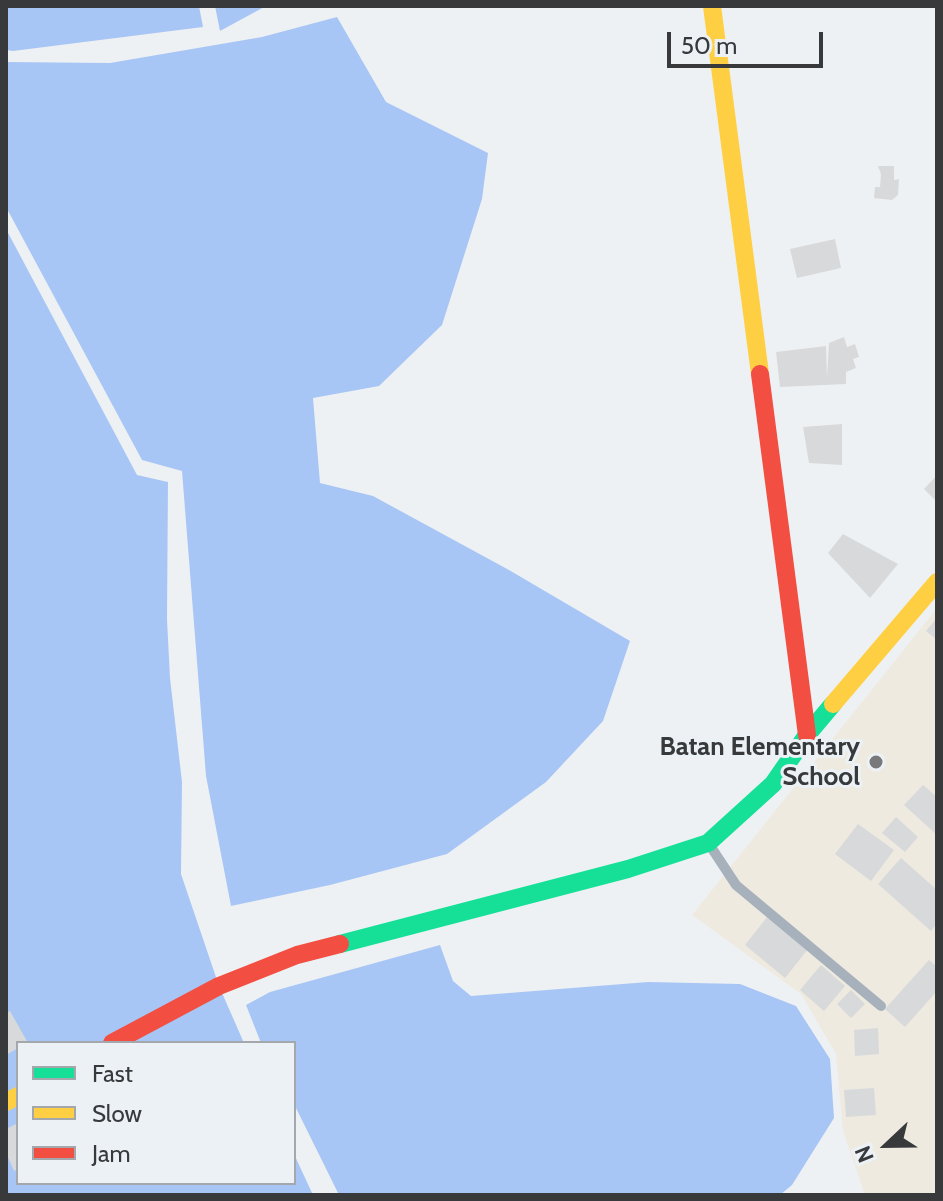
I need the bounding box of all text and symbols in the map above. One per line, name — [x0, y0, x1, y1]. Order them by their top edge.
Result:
scale bar — [671, 16, 827, 66]
text: 50 m — [681, 31, 737, 60]
place label: Batan Elementary School — [659, 731, 860, 792]
marker: Batan Elementary School — [867, 753, 885, 771]
legend — [16, 1041, 296, 1185]
text: Fast — [92, 1059, 133, 1088]
text: Slow — [92, 1099, 142, 1128]
north arrow — [847, 1105, 927, 1185]
text: Jam — [92, 1139, 130, 1168]
text: N — [849, 1142, 880, 1166]

